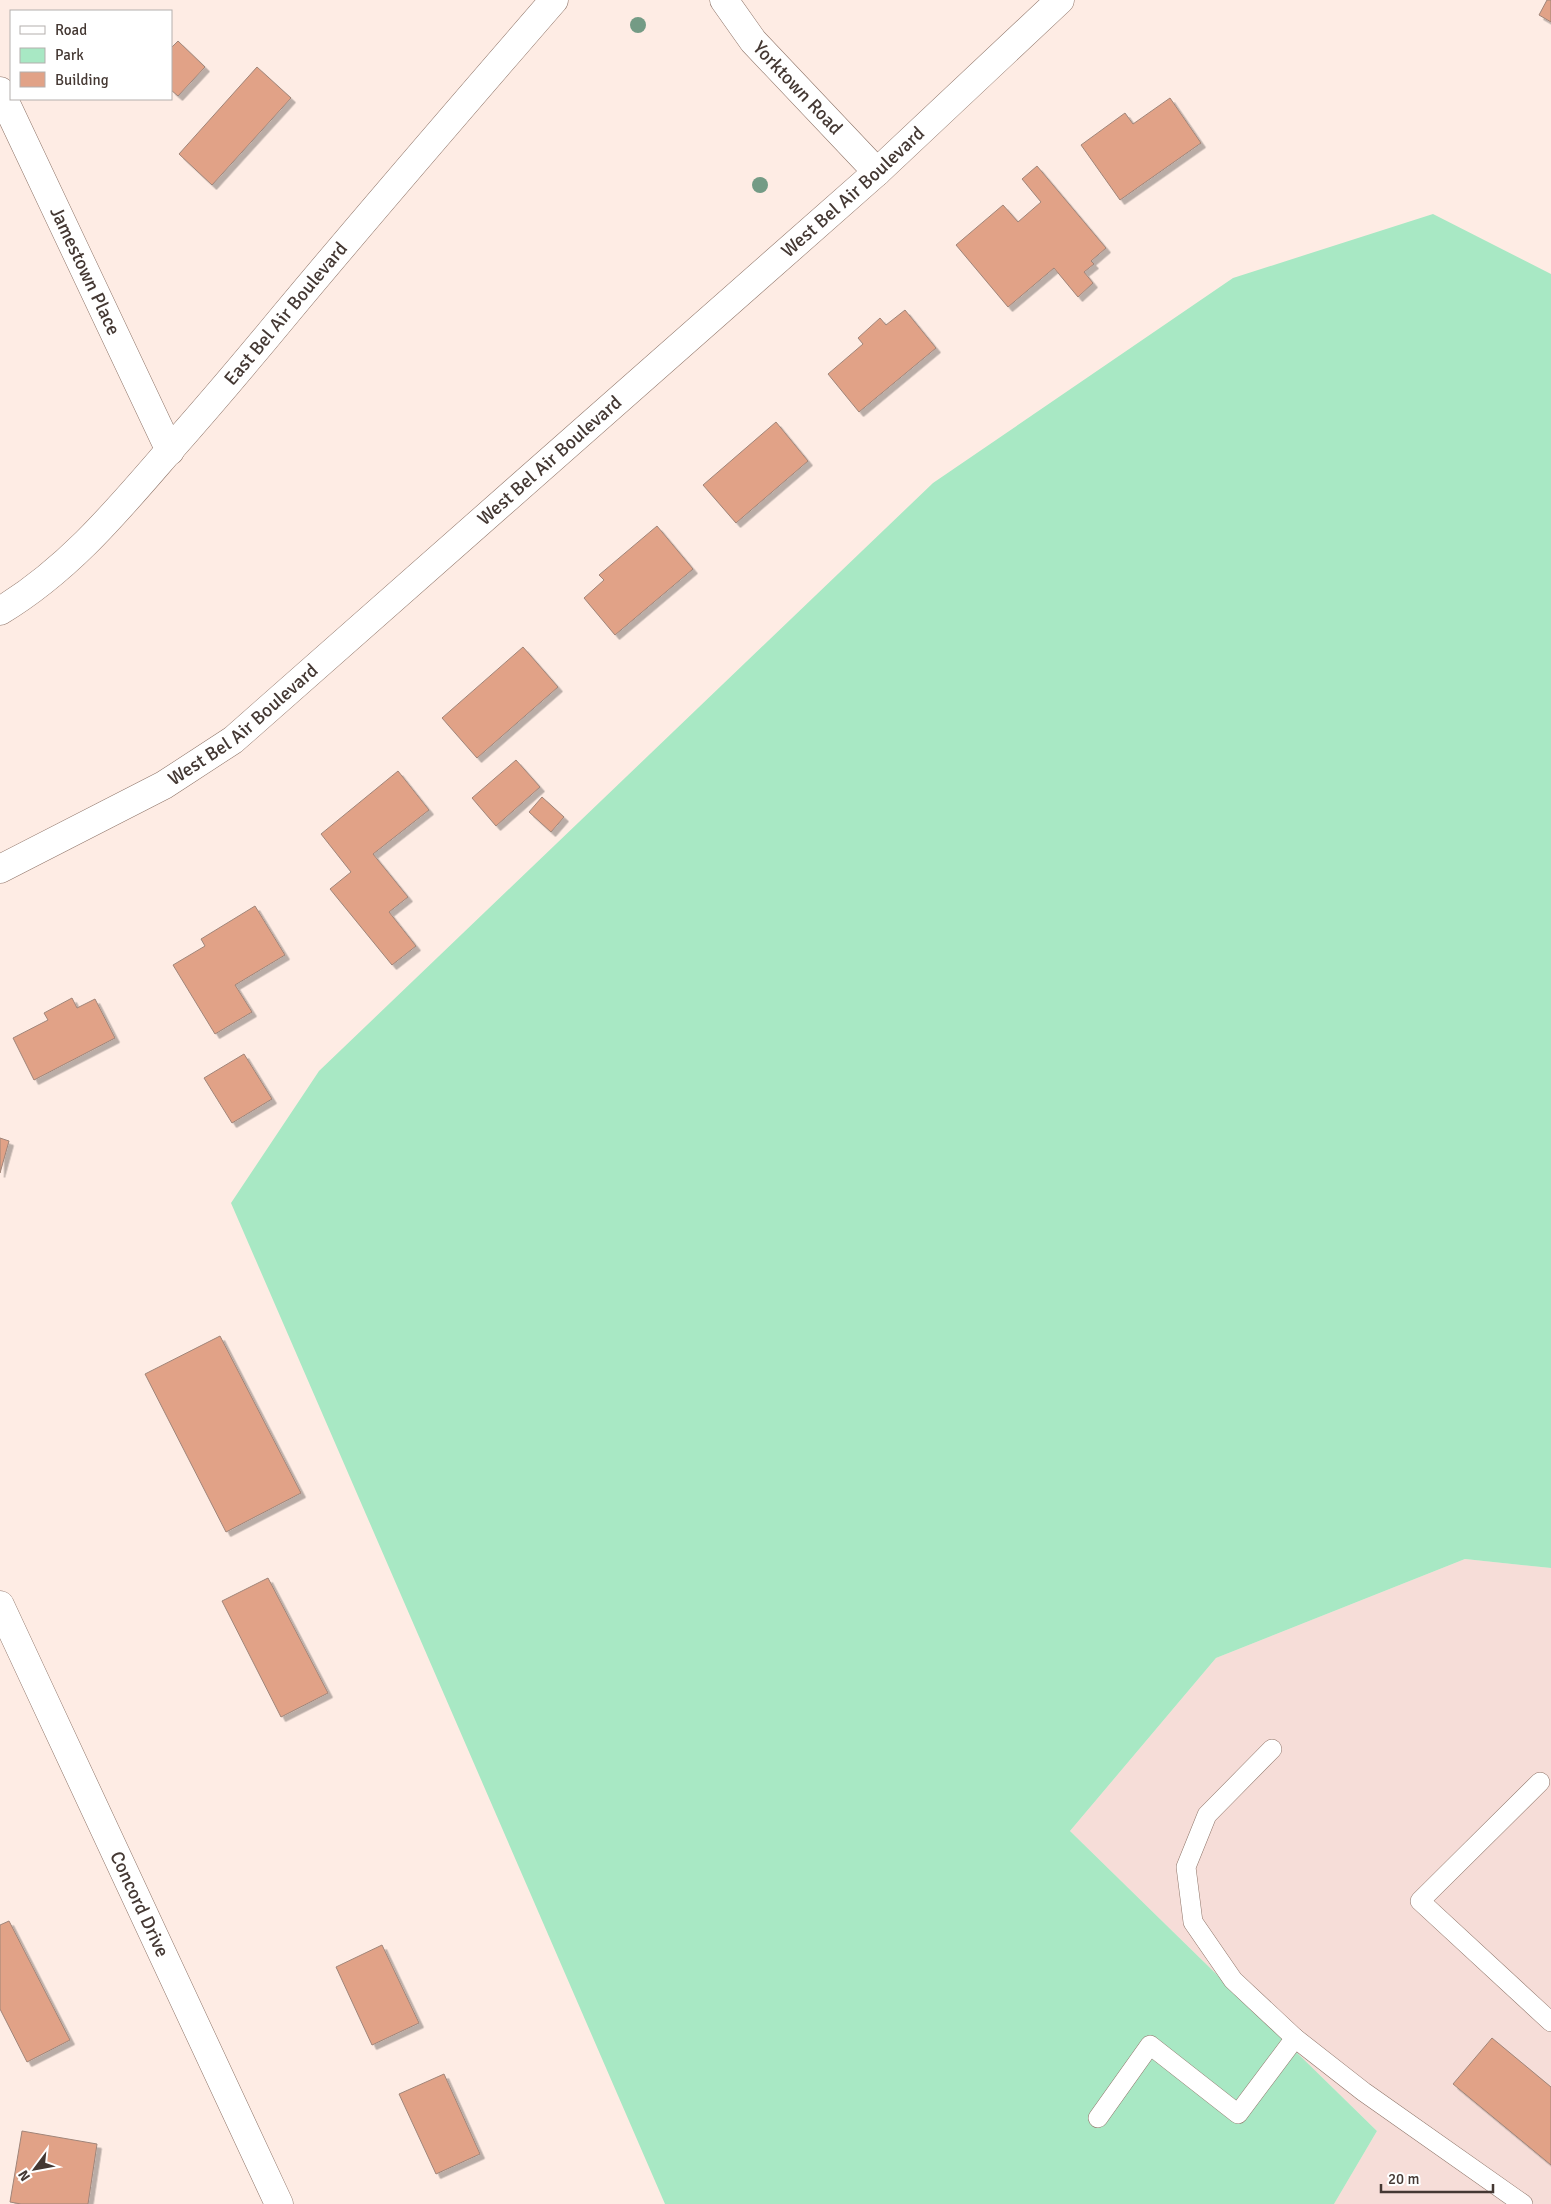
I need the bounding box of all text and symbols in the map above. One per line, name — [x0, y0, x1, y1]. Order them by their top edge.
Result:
legend — [10, 10, 172, 100]
text: Road — [55, 21, 87, 39]
street label: Yorktown Road — [748, 36, 848, 140]
text: Park — [55, 46, 84, 64]
text: Building — [55, 71, 109, 89]
street label: West Bel Air Boulevard — [776, 122, 930, 263]
street label: Jamestown Place — [44, 203, 126, 339]
street label: East Bel Air Boulevard — [219, 237, 353, 391]
street label: West Bel Air Boulevard — [473, 391, 627, 531]
street label: West Bel Air Boulevard — [164, 659, 323, 791]
street label: Concord Drive — [104, 1847, 174, 1961]
north arrow — [10, 2144, 60, 2194]
scale bar — [1381, 2162, 1494, 2194]
text: N — [15, 2167, 34, 2184]
text: 20 m — [1388, 2170, 1419, 2188]

